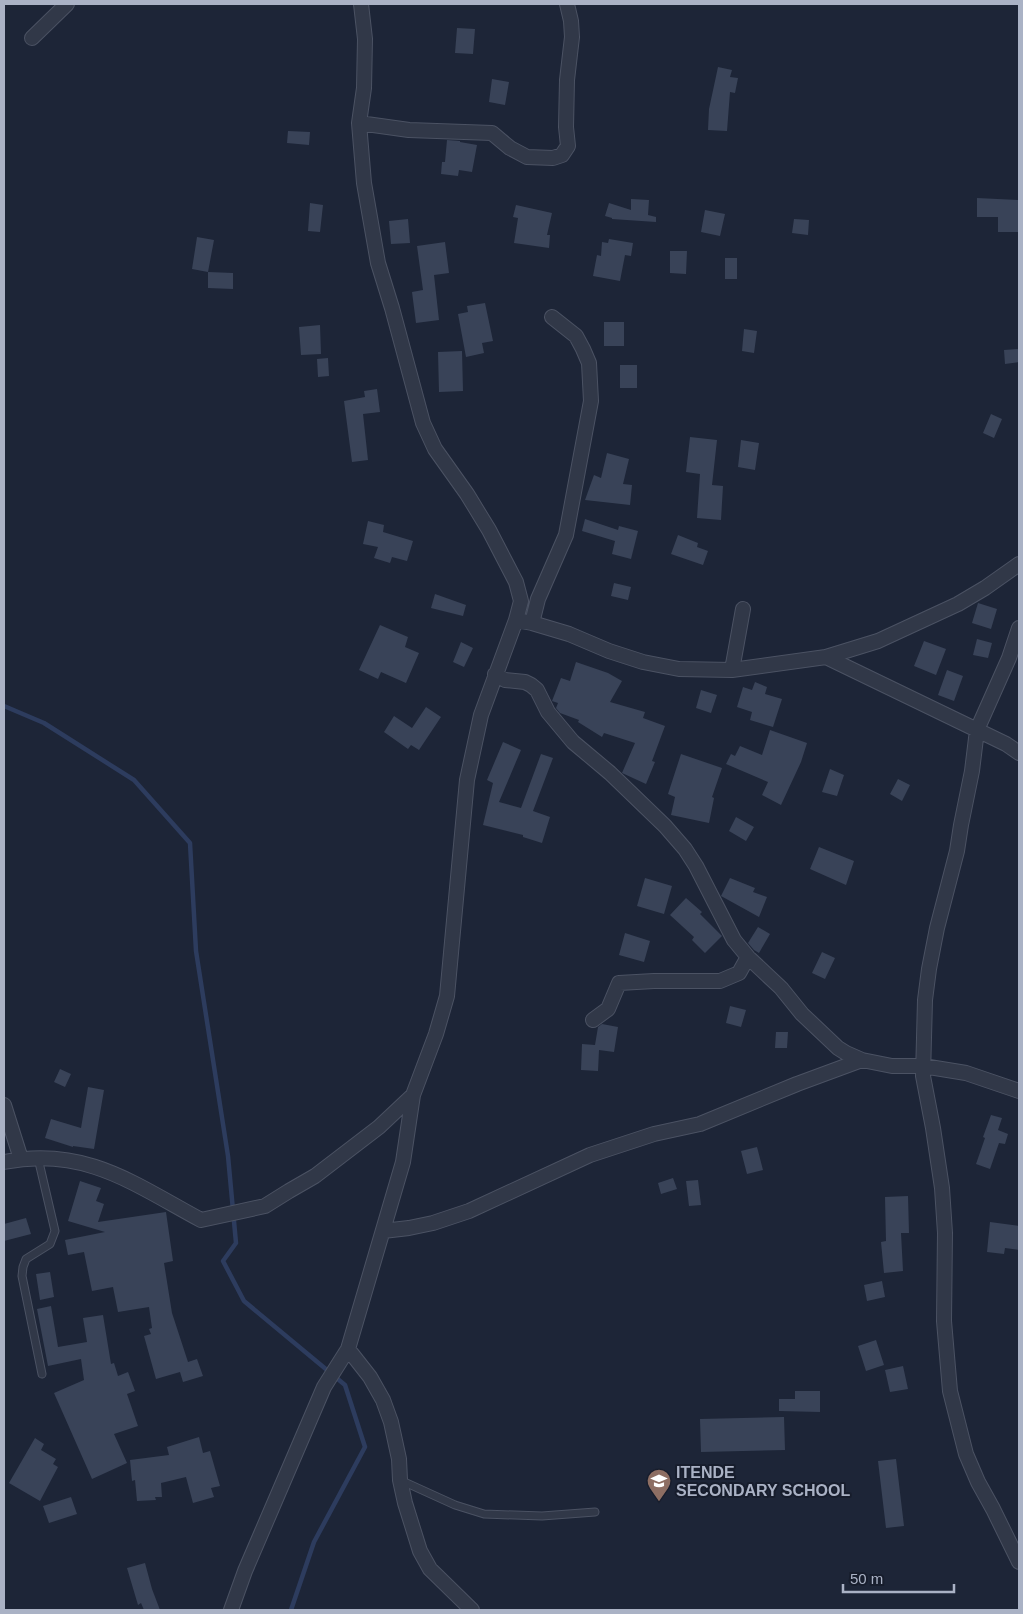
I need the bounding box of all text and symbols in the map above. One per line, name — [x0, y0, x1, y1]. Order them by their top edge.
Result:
place label: ITENDE SECONDARY SCHOOL — [676, 1464, 850, 1499]
school or university icon: ITENDE SECONDARY SCHOOL — [646, 1468, 672, 1502]
scale bar — [843, 1562, 954, 1594]
text: 50 m — [850, 1570, 883, 1587]

